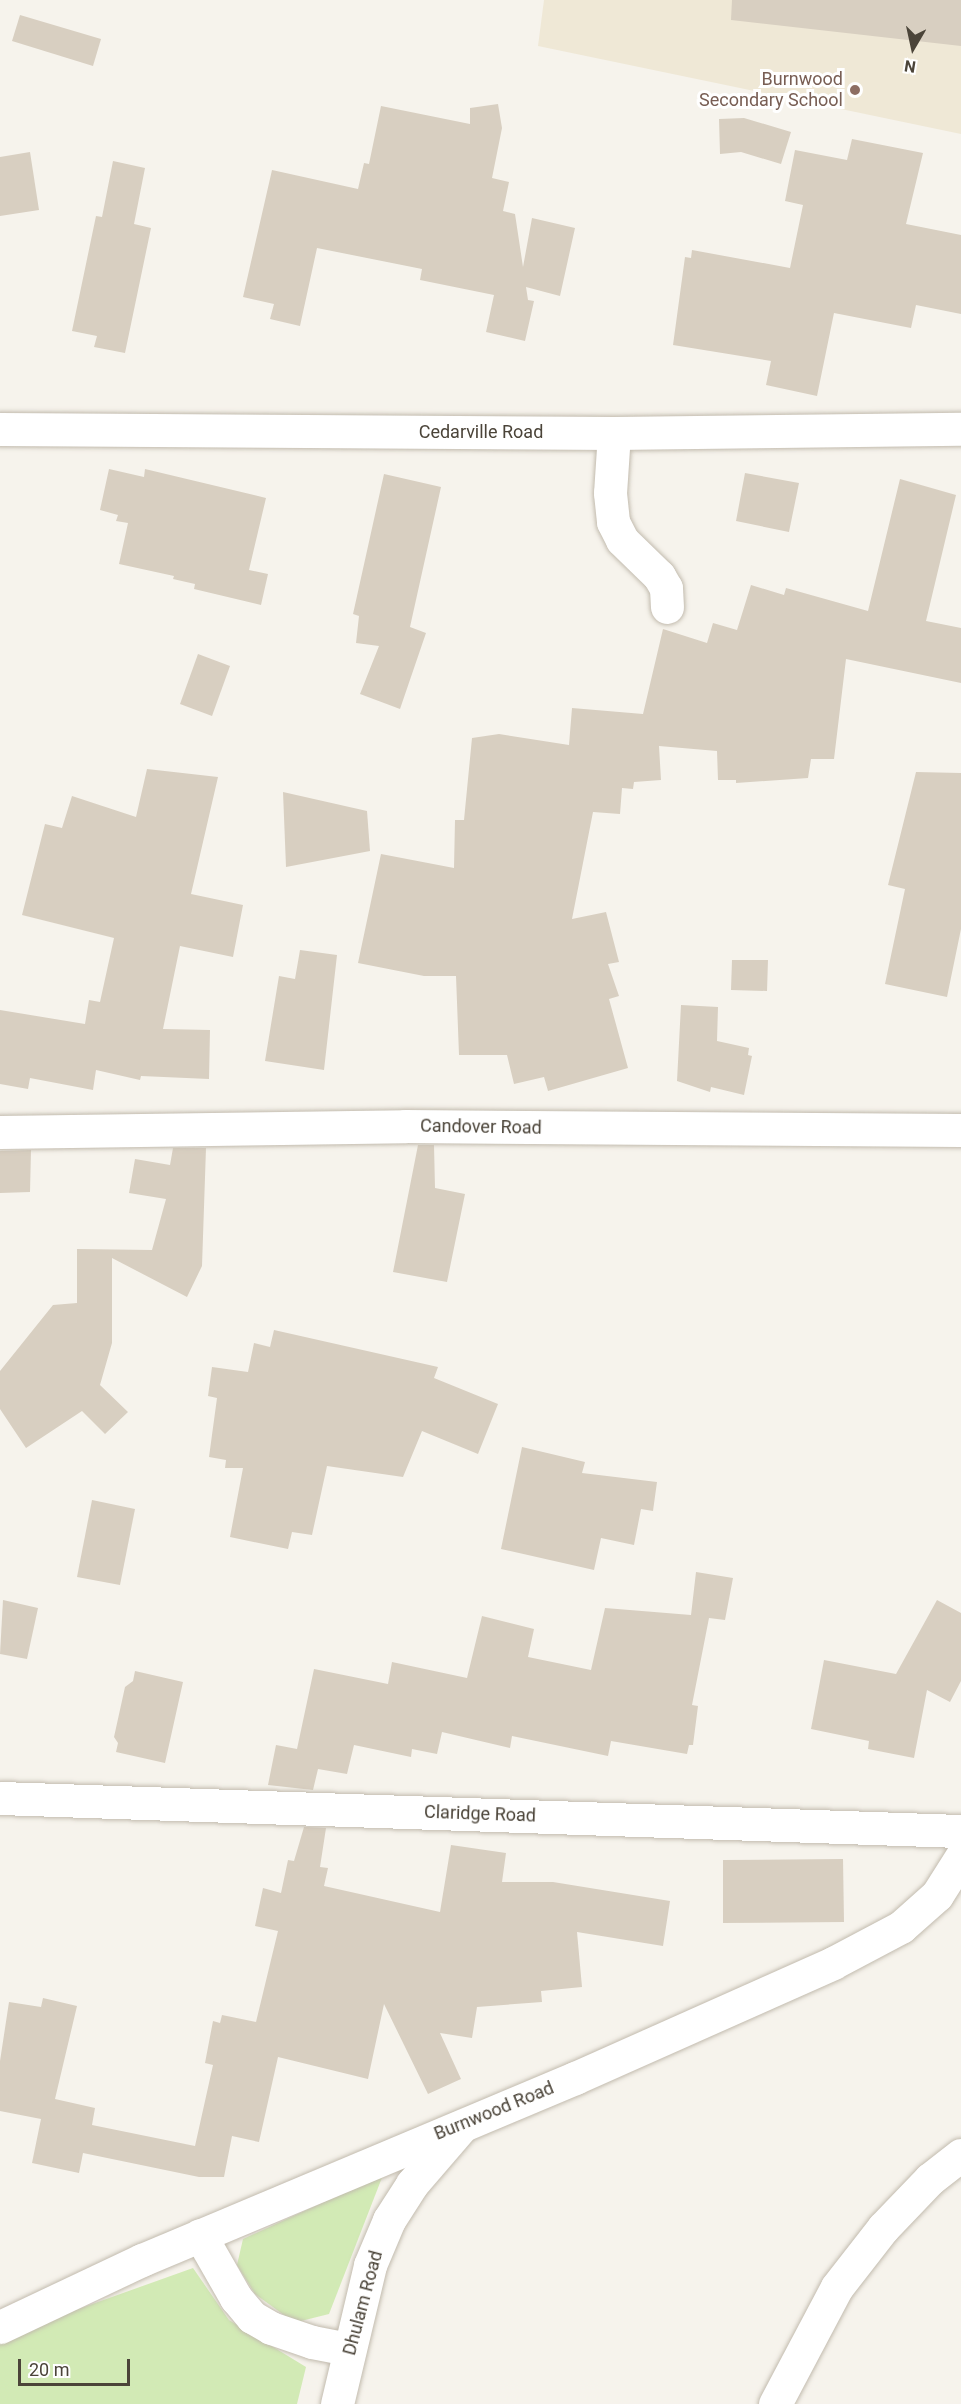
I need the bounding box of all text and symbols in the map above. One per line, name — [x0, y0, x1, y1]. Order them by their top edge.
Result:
north arrow — [883, 18, 943, 78]
text: N — [903, 56, 917, 77]
place label: Burnwood Secondary School — [699, 69, 843, 112]
marker: Burnwood Secondary School — [848, 83, 862, 97]
street label: Cedarville Road — [419, 421, 543, 443]
street label: Candover Road — [420, 1115, 542, 1139]
street label: Claridge Road — [424, 1801, 536, 1827]
street label: Burnwood Road — [431, 2077, 557, 2145]
street label: Dhulam Road — [339, 2248, 387, 2358]
scale bar — [21, 2347, 134, 2385]
text: 20 m — [29, 2359, 69, 2380]

